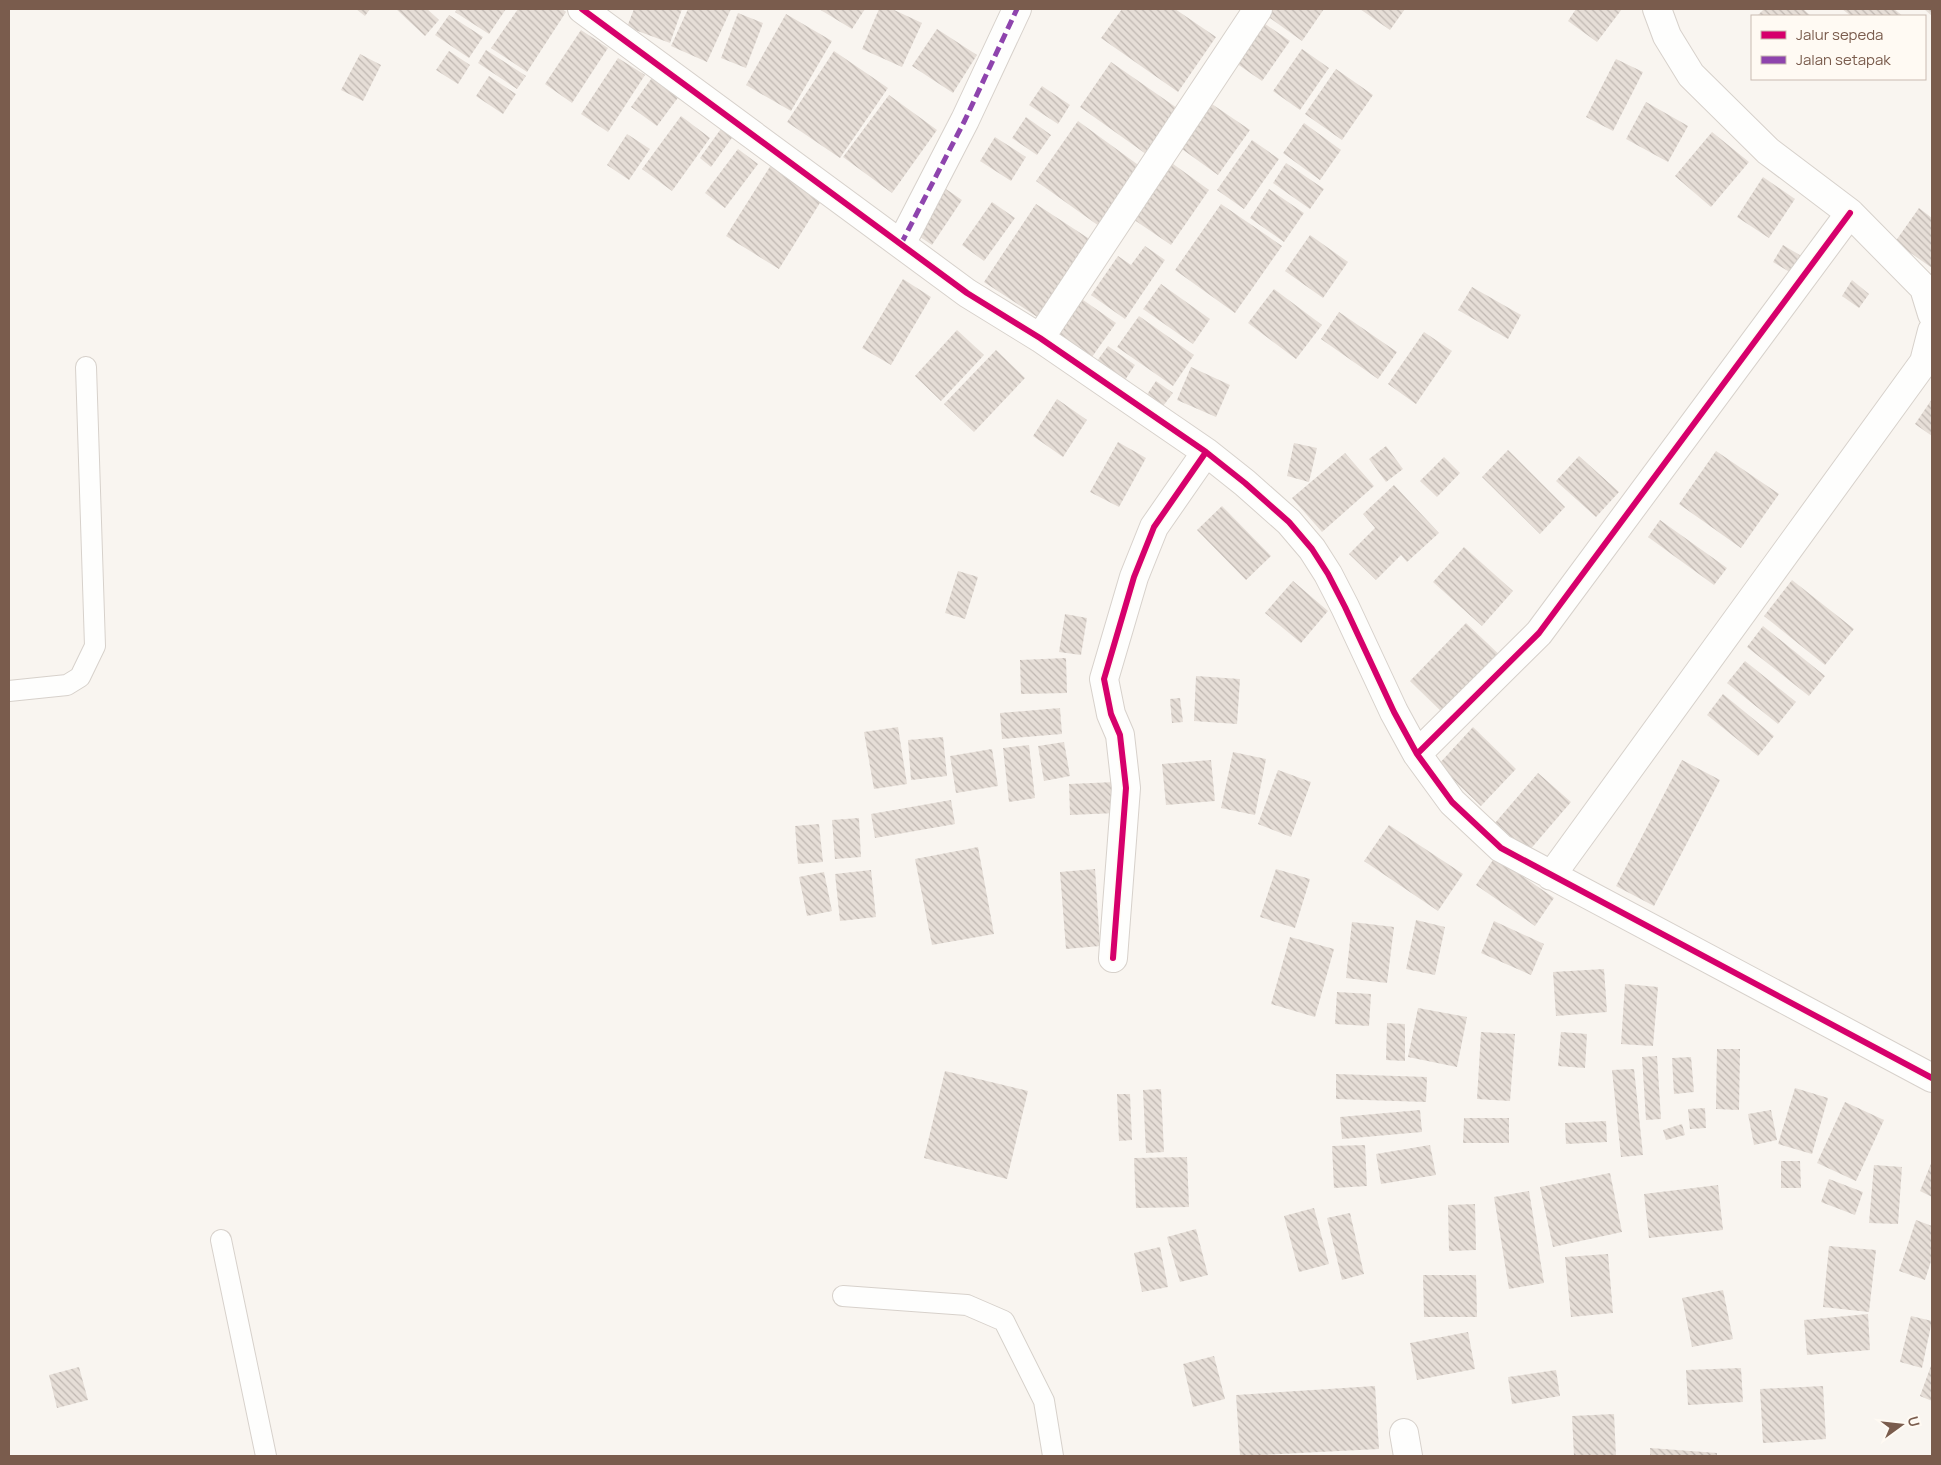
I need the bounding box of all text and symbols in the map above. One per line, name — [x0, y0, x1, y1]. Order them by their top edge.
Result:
legend — [1751, 15, 1926, 80]
text: Jalur sepeda — [1796, 24, 1883, 45]
text: Jalan setapak — [1796, 49, 1891, 70]
north arrow — [1876, 1400, 1926, 1450]
text: U — [1904, 1414, 1925, 1429]

